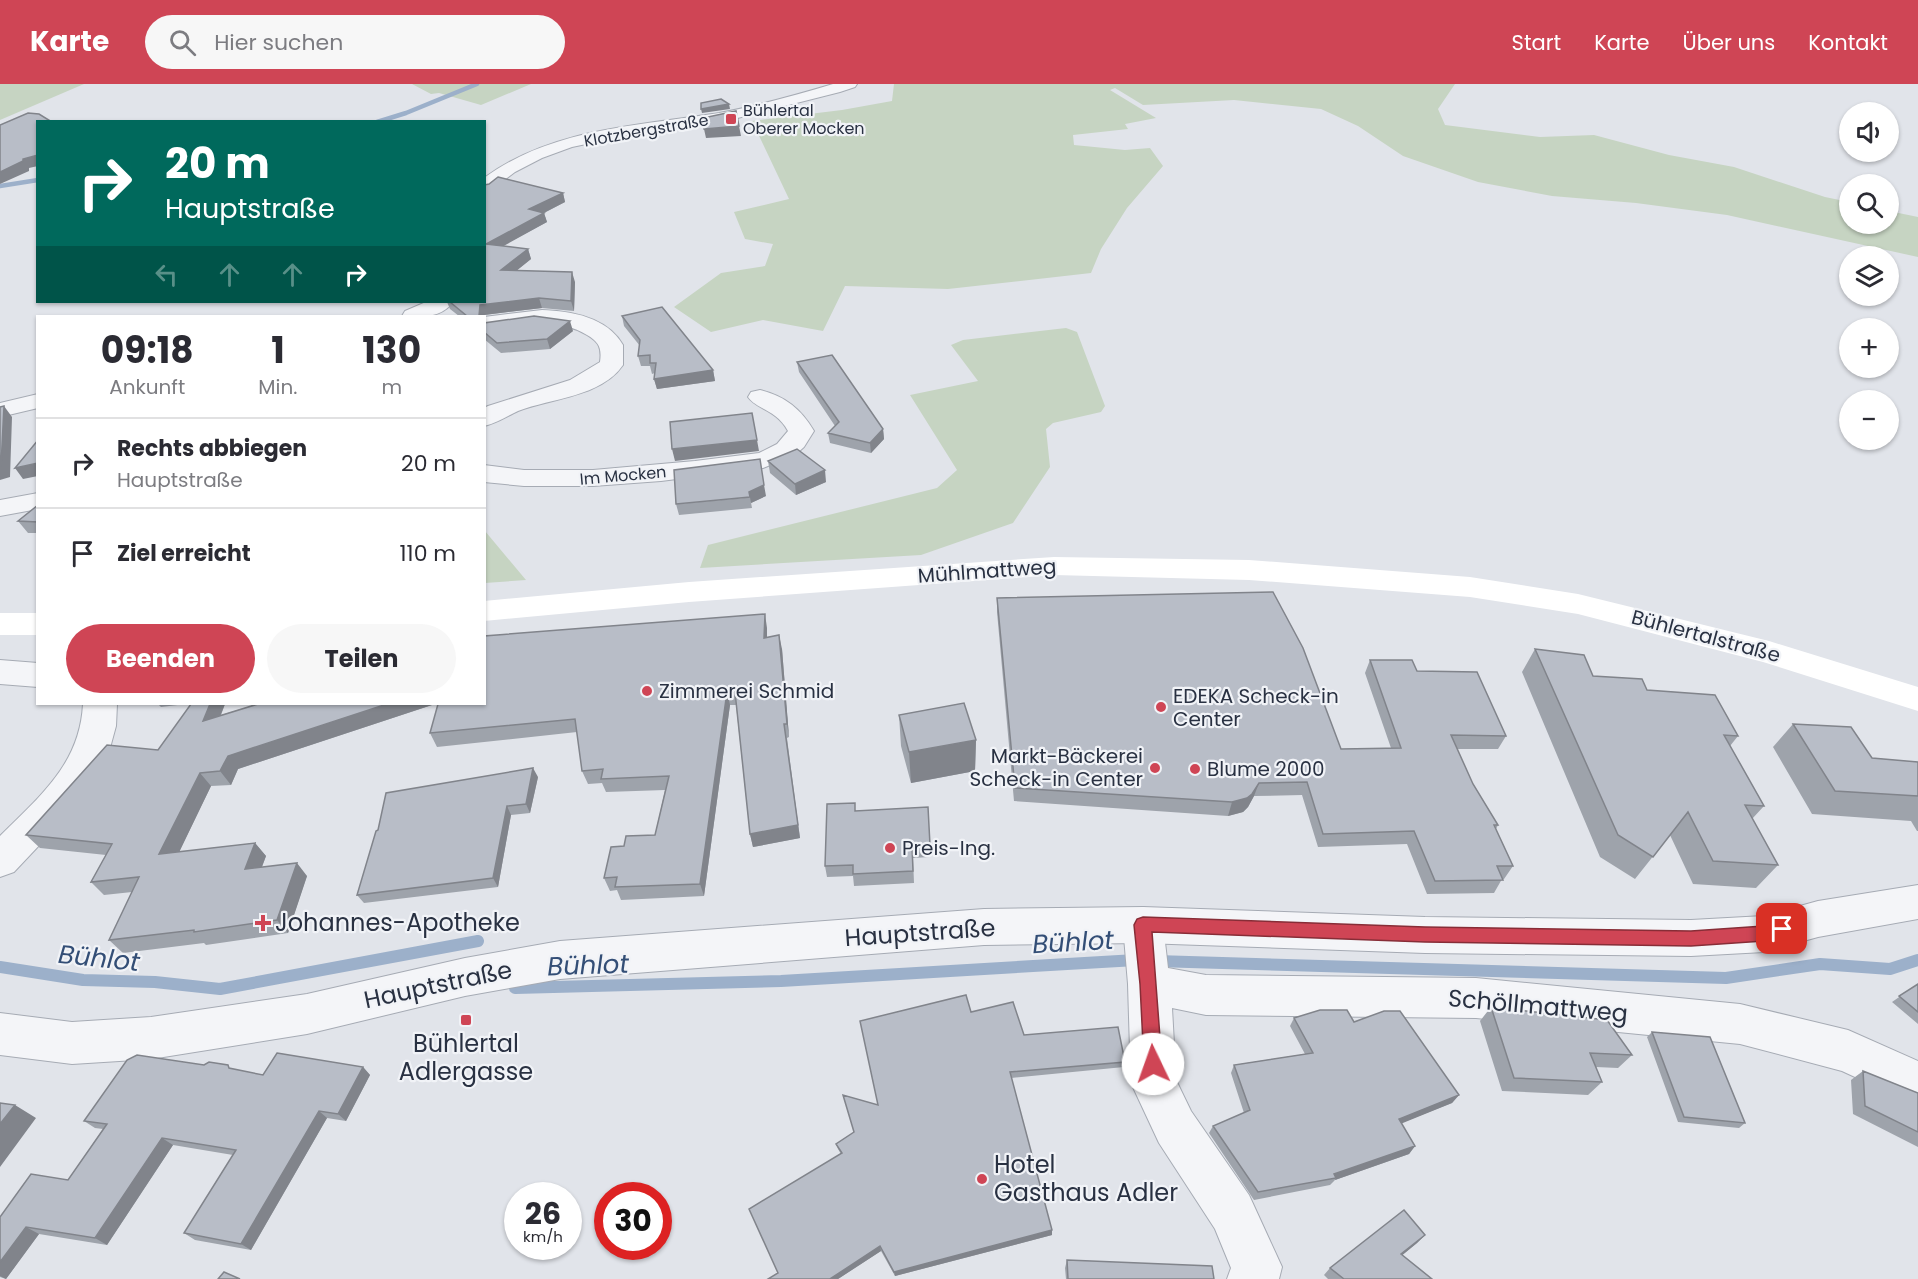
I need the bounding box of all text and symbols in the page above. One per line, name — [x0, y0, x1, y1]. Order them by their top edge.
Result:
search box — [145, 15, 565, 69]
text: Karte — [30, 22, 109, 61]
icon: search — [166, 26, 199, 59]
text: Hier suchen — [214, 27, 343, 58]
text: Start — [1512, 28, 1561, 57]
text: Karte — [1594, 28, 1650, 57]
text: Über uns — [1683, 28, 1775, 57]
text: Kontakt — [1808, 28, 1888, 57]
place label: Bühlertal Oberer Mocken — [743, 99, 865, 140]
map controls — [1839, 102, 1899, 450]
button: sound — [1839, 102, 1899, 162]
street label: Klotzbergstraße — [582, 108, 710, 153]
marker: Bühlertal Oberer Mocken — [724, 112, 738, 126]
text: 20 m — [165, 134, 270, 193]
icon: right — [66, 144, 144, 222]
button: search — [1839, 174, 1899, 234]
text: Hauptstraße — [165, 190, 335, 227]
button: layers — [1839, 246, 1899, 306]
icon: left — [150, 258, 183, 291]
icon: ahead — [213, 258, 246, 291]
icon: ahead — [276, 258, 309, 291]
icon: right — [339, 258, 372, 291]
button: + — [1839, 318, 1899, 378]
text: 09:18 — [101, 325, 194, 376]
text: 1 — [271, 325, 285, 376]
text: 130 — [362, 325, 421, 376]
text: Ankunft — [109, 373, 185, 401]
text: Min. — [258, 373, 298, 401]
text: m — [381, 373, 402, 401]
button: − — [1839, 390, 1899, 450]
text: Rechts abbiegen — [117, 433, 307, 464]
icon: right — [66, 447, 99, 480]
text: 20 m — [401, 448, 456, 479]
street label: Im Mocken — [579, 460, 667, 491]
text: Hauptstraße — [117, 466, 243, 494]
icon: arrive — [66, 537, 99, 570]
text: Ziel erreicht — [117, 538, 251, 569]
text: 110 m — [400, 538, 456, 569]
street label: Mühlmattweg — [917, 552, 1057, 590]
street label: Bühlertalstraße — [1628, 603, 1784, 669]
button: Beenden — [66, 624, 255, 693]
button: Teilen — [267, 624, 456, 693]
place label: Zimmerei Schmid — [659, 677, 834, 705]
place label: EDEKA Scheck-in Center — [1173, 682, 1339, 733]
marker: Zimmerei Schmid — [640, 684, 654, 698]
marker: EDEKA Scheck-in Center — [1154, 700, 1168, 714]
place label: Markt-Bäckerei Scheck-in Center — [970, 742, 1143, 793]
place label: Blume 2000 — [1207, 755, 1325, 783]
marker: Markt-Bäckerei Scheck-in Center — [1148, 761, 1162, 775]
marker: Blume 2000 — [1188, 762, 1202, 776]
place label: Preis-Ing. — [902, 834, 995, 862]
marker: Preis-Ing. — [883, 841, 897, 855]
pin — [1756, 903, 1807, 954]
place label: Johannes-Apotheke — [275, 906, 520, 939]
street label: Hauptstraße — [844, 911, 996, 954]
icon: arrive — [1765, 912, 1798, 945]
marker: Johannes-Apotheke — [256, 916, 270, 930]
water label: Bühlot — [1031, 922, 1115, 962]
water label: Bühlot — [56, 936, 142, 980]
water label: Bühlot — [547, 946, 630, 984]
street label: Hauptstraße — [361, 953, 515, 1016]
street label: Schöllmattweg — [1447, 981, 1629, 1030]
marker: Bühlertal Adlergasse — [459, 1013, 473, 1027]
place label: Bühlertal Adlergasse — [399, 1027, 533, 1088]
position arrow — [1121, 1032, 1185, 1096]
place label: Hotel Gasthaus Adler — [994, 1148, 1178, 1209]
marker: Hotel Gasthaus Adler — [975, 1172, 989, 1186]
speed limit sign: 30 — [594, 1182, 672, 1260]
text: 26 — [525, 1192, 561, 1235]
text: km/h — [523, 1226, 563, 1247]

